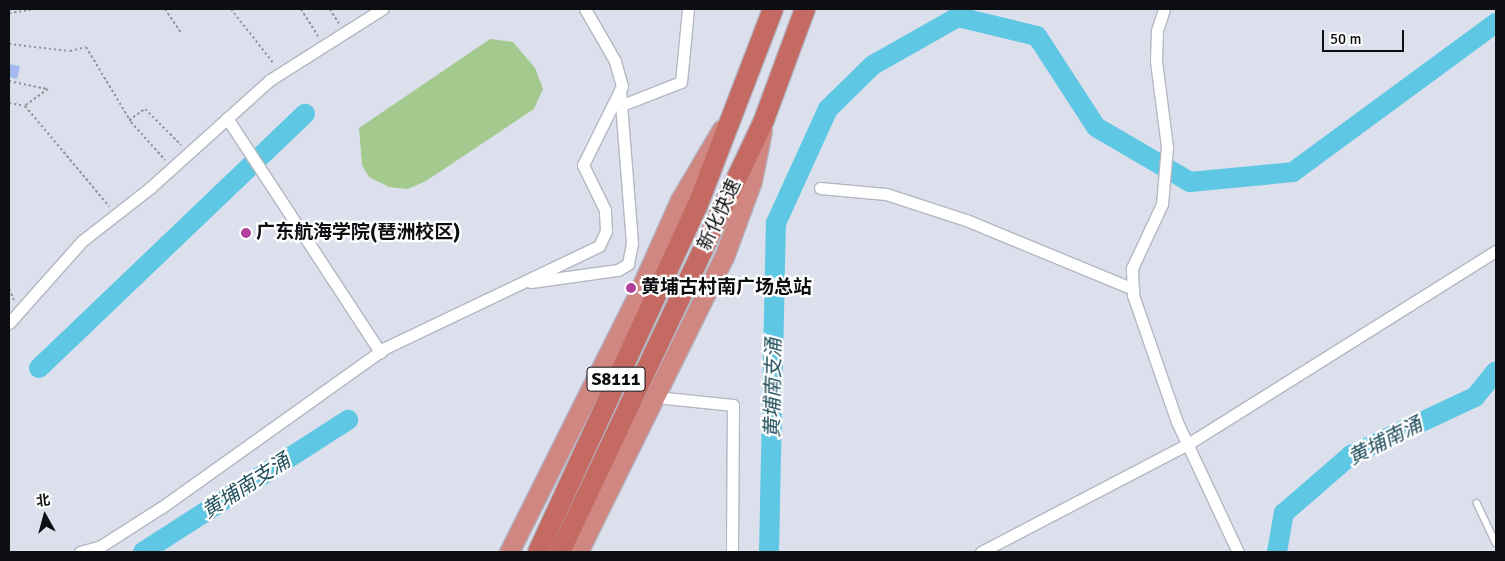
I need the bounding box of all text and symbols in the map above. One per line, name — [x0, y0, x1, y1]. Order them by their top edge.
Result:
scale bar — [1325, 20, 1408, 52]
text: 50 m — [1330, 30, 1361, 48]
street label: 新化快速 — [694, 176, 746, 254]
place label: 广东航海学院(琶洲校区) — [256, 222, 460, 244]
marker: 广东航海学院(琶洲校区) — [240, 227, 252, 239]
place label: 黄埔古村南广场总站 — [641, 277, 812, 299]
marker: 黄埔古村南广场总站 — [625, 282, 637, 294]
water label: 黄埔南支涌 — [760, 338, 786, 438]
road number: S8111 — [586, 364, 646, 394]
water label: 黄埔南涌 — [1344, 412, 1426, 470]
water label: 黄埔南支涌 — [198, 449, 294, 523]
north arrow — [20, 491, 70, 541]
text: 北 — [35, 491, 51, 510]

